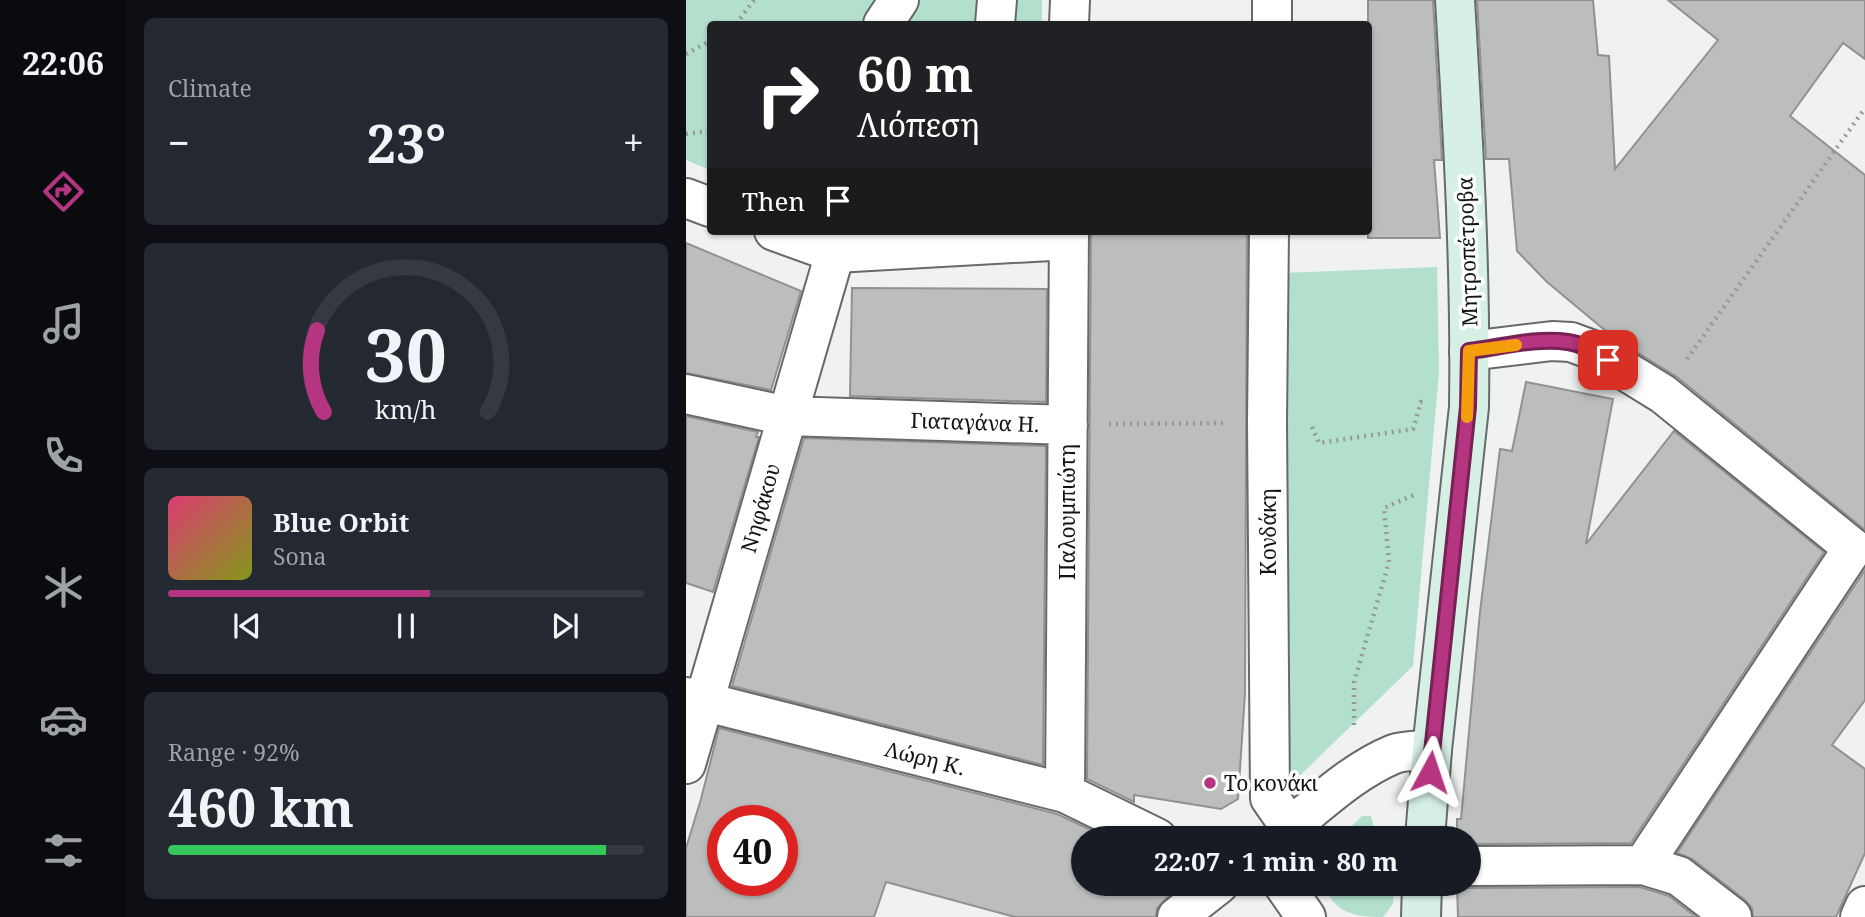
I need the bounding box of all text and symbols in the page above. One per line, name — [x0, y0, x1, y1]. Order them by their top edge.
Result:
text: 60 m — [857, 40, 973, 106]
text: 22:06 — [22, 41, 104, 84]
icon: right — [742, 49, 833, 140]
text: Climate — [168, 72, 252, 104]
text: Λιόπεση — [857, 103, 980, 146]
text: 23° — [367, 107, 446, 178]
text: − — [168, 116, 190, 168]
text: + — [623, 116, 644, 168]
icon: directions — [39, 167, 88, 216]
street label: Μητροπέτροβα — [1450, 176, 1484, 327]
icon: arrive — [819, 182, 857, 220]
text: Then — [742, 183, 805, 219]
icon: music — [39, 299, 88, 348]
text: 30 — [365, 305, 447, 404]
pin — [1578, 330, 1638, 390]
icon: arrive — [1589, 341, 1627, 379]
text: km/h — [375, 392, 437, 426]
street label: Γιαταγάνα Η. — [910, 406, 1040, 438]
icon: phone — [39, 431, 88, 480]
street label: Παλουμπιώτη — [1053, 444, 1081, 580]
street label: Νηφάκου — [734, 460, 786, 556]
street label: Κονδάκη — [1254, 488, 1282, 576]
text: Blue Orbit — [273, 504, 409, 540]
text: Sona — [273, 540, 327, 572]
icon: climate — [39, 563, 88, 612]
icon: previous — [228, 607, 266, 645]
icon: pause — [387, 607, 425, 645]
icon: next — [546, 607, 584, 645]
icon: car — [39, 695, 88, 744]
street label: Λώρη Κ. — [882, 735, 968, 781]
position arrow — [1393, 735, 1467, 809]
text: Range · 92% — [168, 736, 300, 768]
place label: Το κονάκι — [1224, 769, 1318, 797]
text: 460 km — [168, 771, 354, 842]
marker: Το κονάκι — [1202, 775, 1218, 791]
speed limit sign: 40 — [707, 805, 798, 896]
icon: filters — [39, 826, 88, 875]
text: 22:07 · 1 min · 80 m — [1154, 843, 1398, 879]

